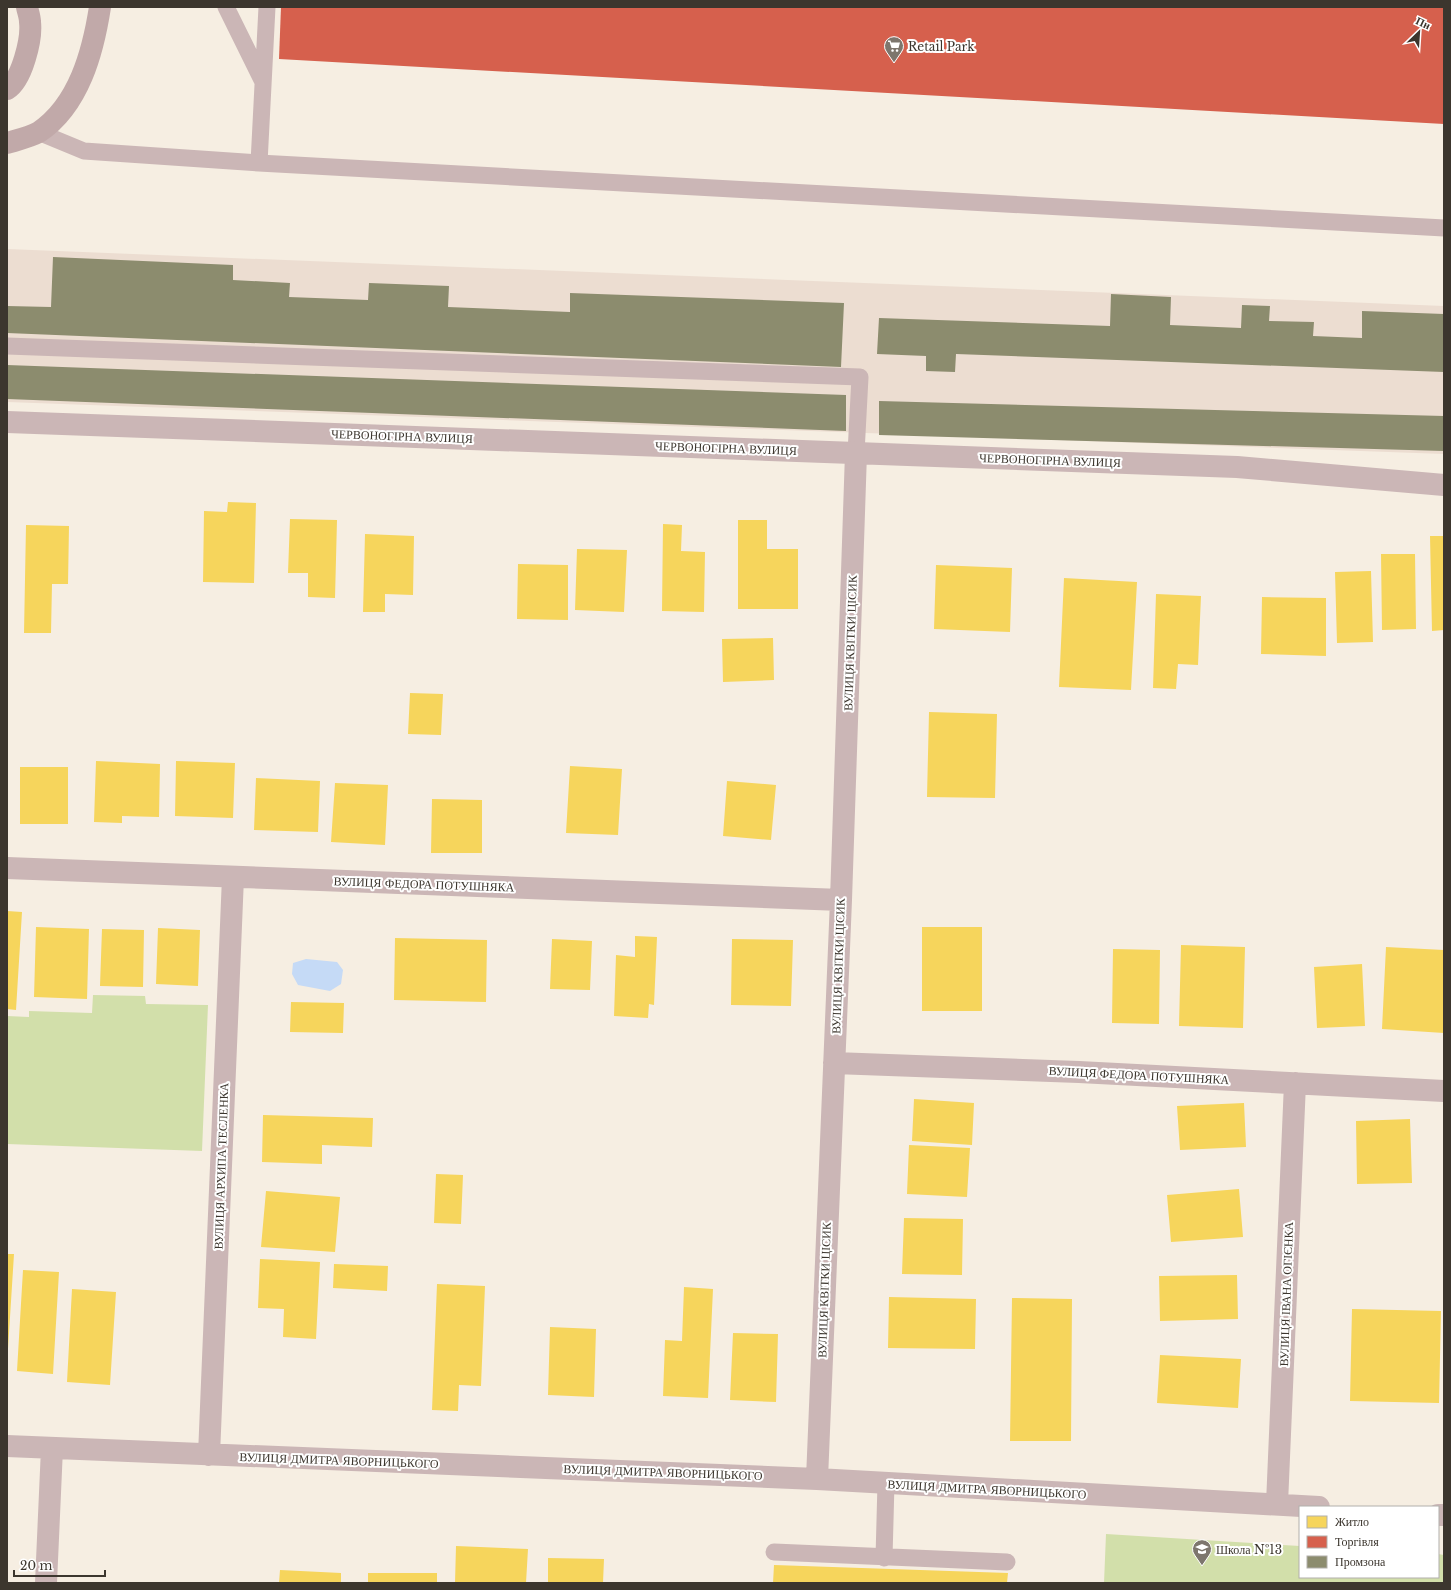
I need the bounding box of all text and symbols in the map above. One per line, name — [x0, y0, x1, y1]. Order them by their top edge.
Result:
north arrow — [1399, 12, 1439, 52]
text: Пн — [1414, 13, 1434, 33]
supermarket icon: Retail Park — [883, 35, 905, 63]
place label: Retail Park — [908, 39, 975, 54]
street label: ЧЕРВОНОГІРНА ВУЛИЦЯ — [331, 426, 473, 446]
street label: ЧЕРВОНОГІРНА ВУЛИЦЯ — [655, 438, 797, 458]
street label: ЧЕРВОНОГІРНА ВУЛИЦЯ — [979, 450, 1121, 470]
street label: ВУЛИЦЯ КВІТКИ ЦІСИК — [840, 574, 860, 711]
street label: ВУЛИЦЯ ФЕДОРА ПОТУШНЯКА — [333, 873, 515, 895]
street label: ВУЛИЦЯ КВІТКИ ЦІСИК — [828, 897, 848, 1034]
street label: ВУЛИЦЯ ФЕДОРА ПОТУШНЯКА — [1048, 1063, 1230, 1087]
street label: ВУЛИЦЯ АРХИПА ТЕСЛЕНКА — [211, 1082, 231, 1250]
street label: ВУЛИЦЯ КВІТКИ ЦІСИК — [814, 1221, 834, 1358]
street label: ВУЛИЦЯ ІВАНА ОГІЄНКА — [1276, 1221, 1296, 1367]
street label: ВУЛИЦЯ ДМИТРА ЯВОРНИЦЬКОГО — [239, 1449, 439, 1471]
street label: ВУЛИЦЯ ДМИТРА ЯВОРНИЦЬКОГО — [563, 1461, 763, 1483]
street label: ВУЛИЦЯ ДМИТРА ЯВОРНИЦЬКОГО — [887, 1476, 1087, 1502]
legend — [1299, 1506, 1439, 1578]
text: Житло — [1335, 1514, 1369, 1529]
text: Торгівля — [1335, 1534, 1379, 1549]
school or university icon: Школа №13 — [1191, 1538, 1213, 1566]
place label: Школа №13 — [1216, 1542, 1282, 1557]
scale bar — [14, 1552, 105, 1578]
text: Промзона — [1335, 1554, 1386, 1569]
text: 20 m — [20, 1558, 52, 1573]

